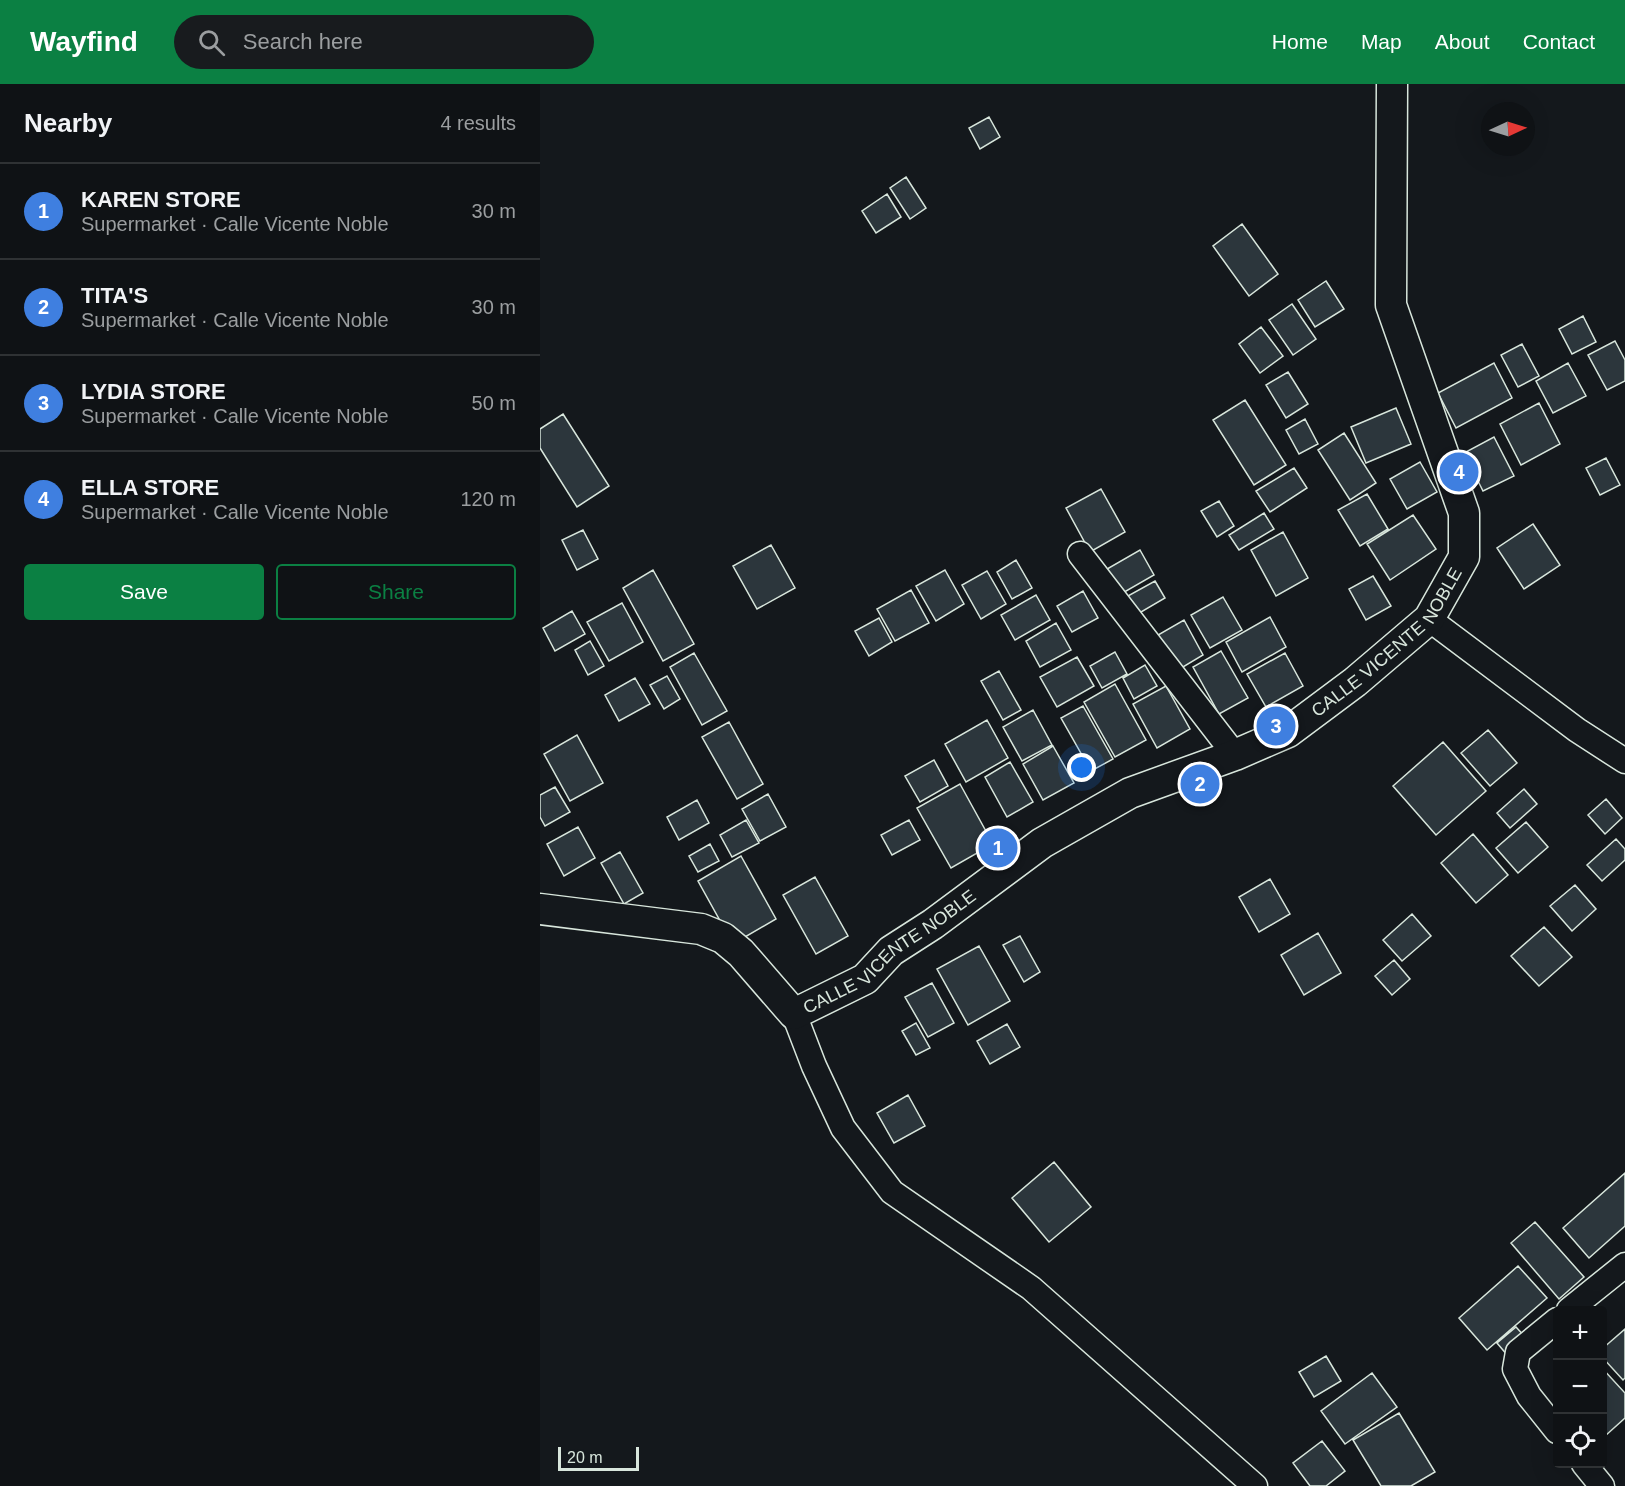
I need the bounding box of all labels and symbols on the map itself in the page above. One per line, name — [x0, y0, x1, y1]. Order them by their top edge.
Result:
north arrow — [1481, 102, 1535, 156]
pin: 4 — [1440, 450, 1478, 494]
street label: CALLE VICENTE NOBLE — [1308, 564, 1466, 721]
pin: 3 — [1256, 704, 1296, 748]
your location — [1067, 753, 1096, 782]
pin: 2 — [1180, 762, 1220, 806]
pin: 1 — [978, 826, 1018, 870]
street label: CALLE VICENTE NOBLE — [800, 886, 980, 1018]
scale bar — [558, 1444, 639, 1472]

